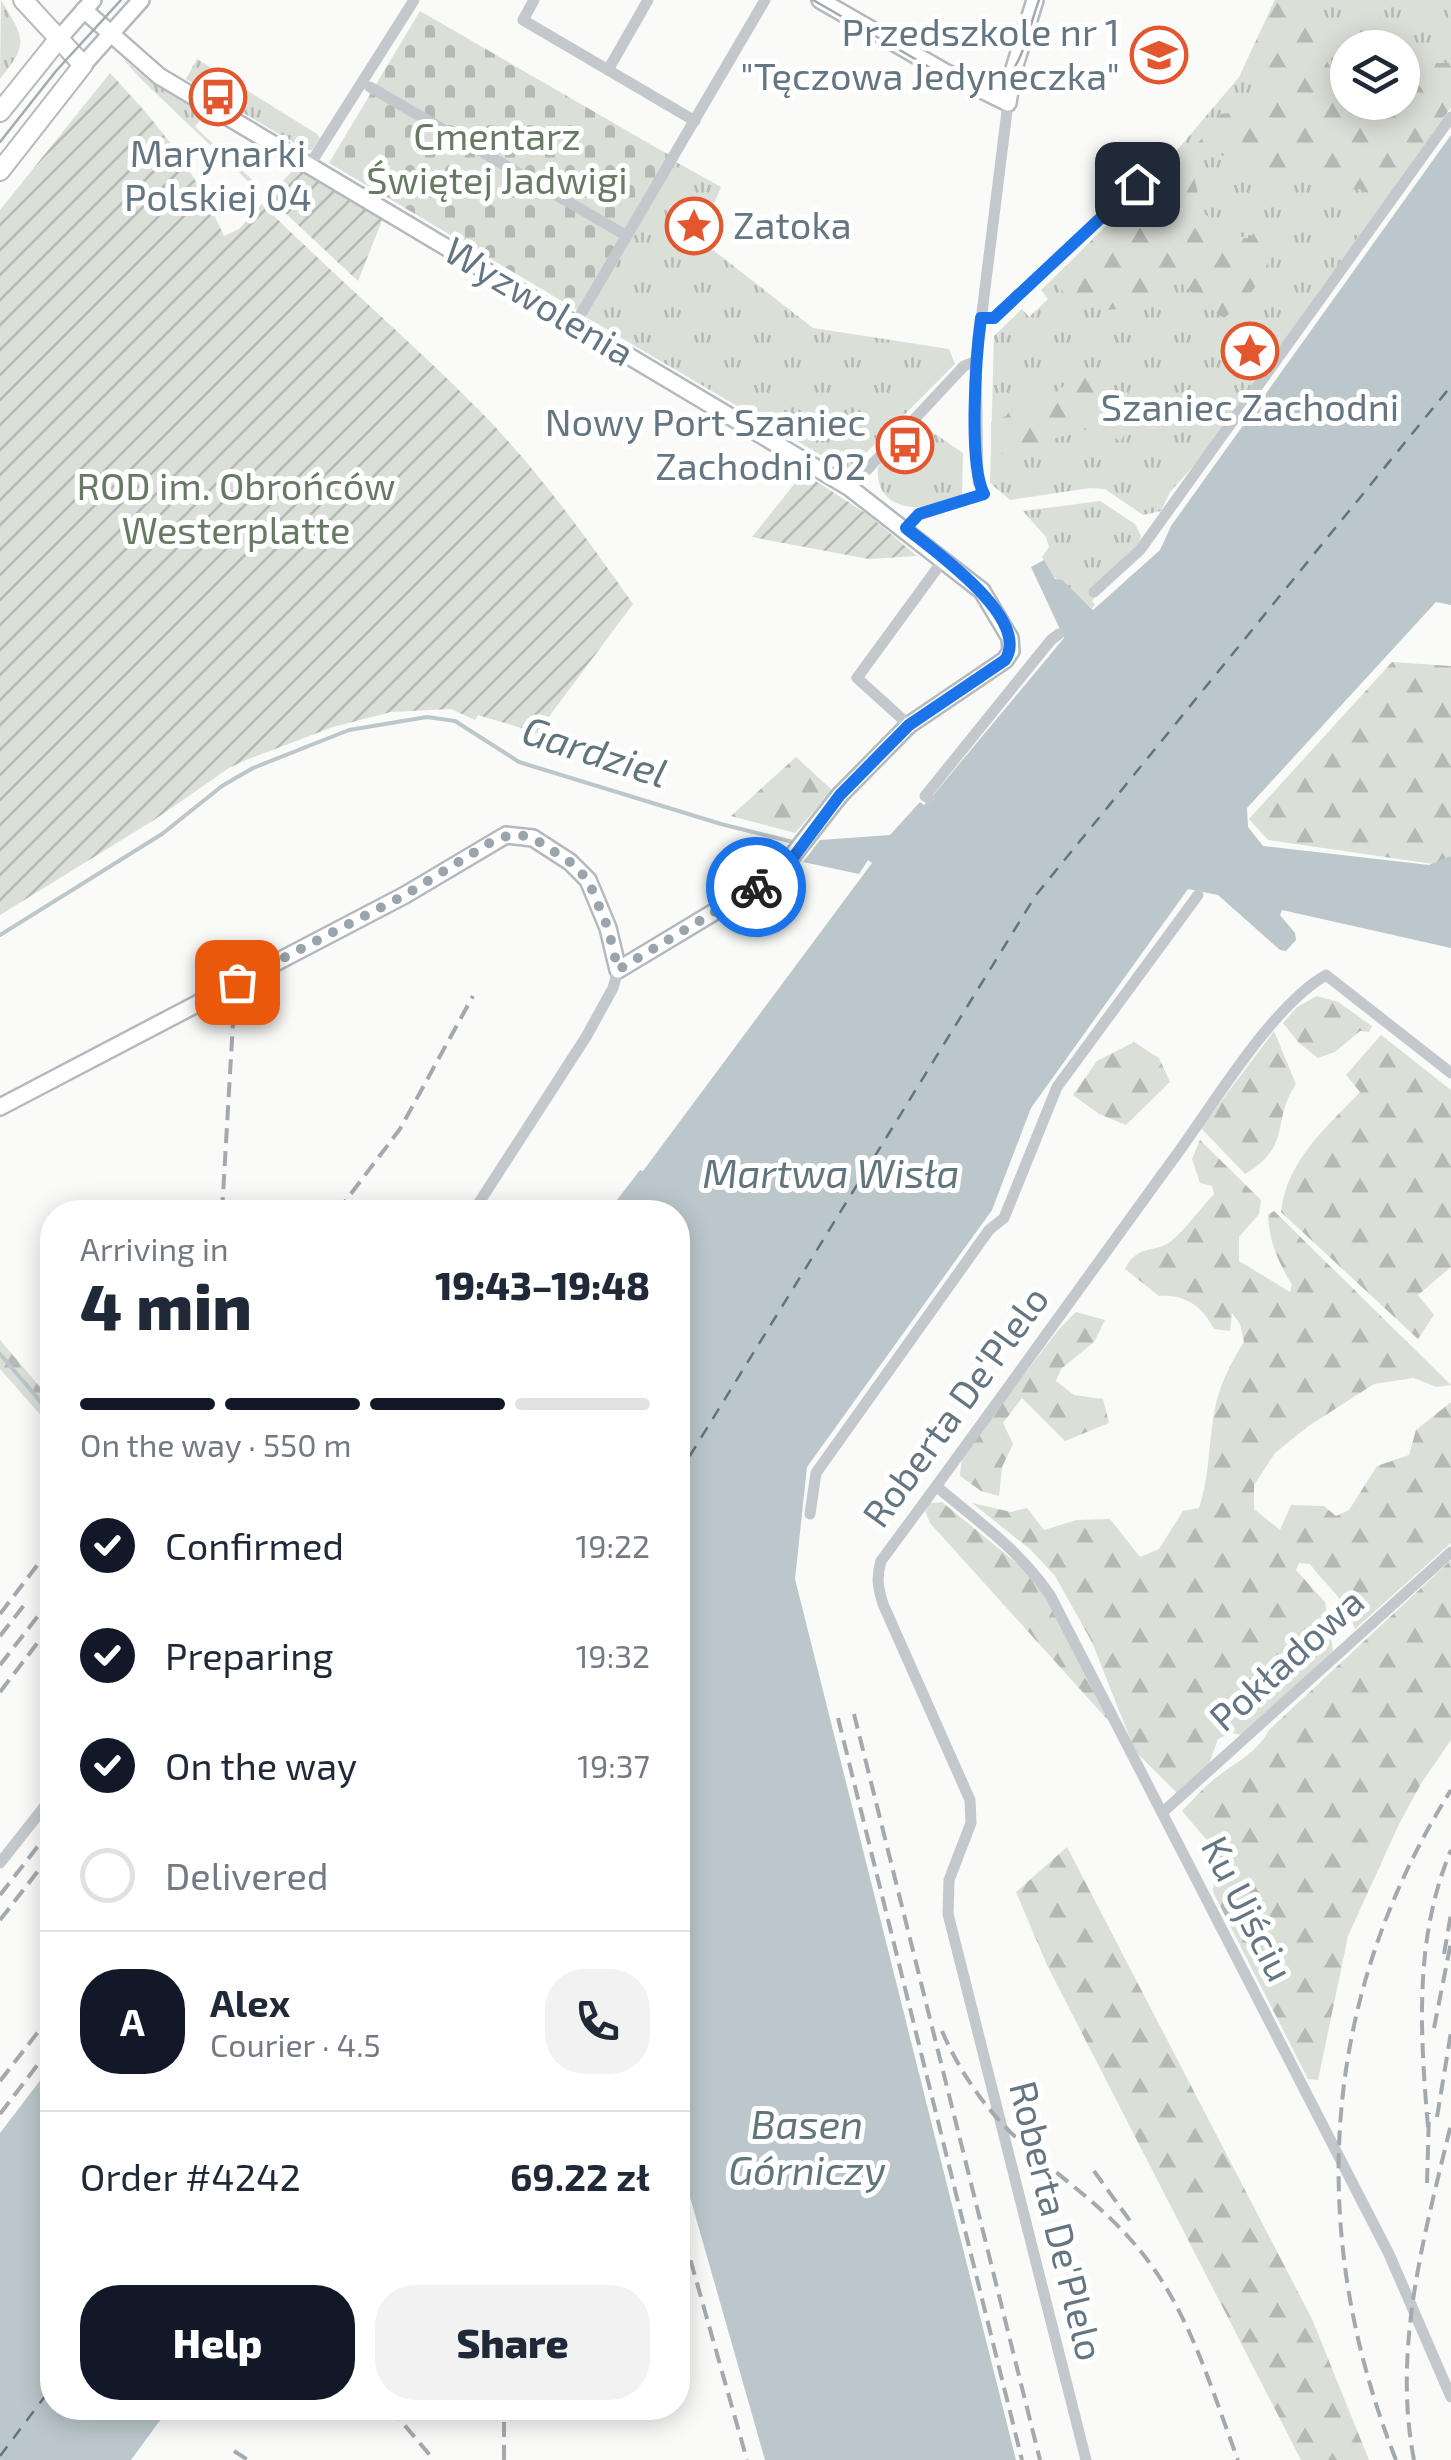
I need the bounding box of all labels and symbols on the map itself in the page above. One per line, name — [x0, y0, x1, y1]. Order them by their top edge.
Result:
place label: Przedszkole nr 1 "Tęczowa Jedyneczka" — [740, 8, 1120, 98]
school or university icon: Przedszkole nr 1 "Tęczowa Jedyneczka" — [1129, 25, 1189, 85]
bus stop icon: Marynarki Polskiej 04 — [188, 67, 248, 127]
park label: Cmentarz Świętej Jadwigi — [366, 112, 628, 202]
place label: Marynarki Polskiej 04 — [124, 129, 312, 219]
pin — [1095, 142, 1180, 227]
place icon: Zatoka — [664, 196, 724, 256]
place label: Zatoka — [733, 201, 852, 247]
street label: Wyzwolenia — [437, 226, 643, 375]
place icon: Szaniec Zachodni — [1220, 321, 1280, 381]
place label: Szaniec Zachodni — [1101, 383, 1399, 429]
place label: Nowy Port Szaniec Zachodni 02 — [545, 398, 866, 488]
bus stop icon: Nowy Port Szaniec Zachodni 02 — [875, 415, 935, 475]
park label: ROD im. Obrońców Westerplatte — [77, 462, 395, 552]
water label: Gardziel — [517, 704, 674, 796]
courier — [706, 837, 806, 937]
pin — [195, 940, 280, 1025]
water label: Martwa Wisła — [703, 1148, 959, 1196]
street label: Roberta De'Plelo — [852, 1276, 1057, 1535]
street label: Pokładowa — [1199, 1577, 1372, 1740]
street label: Ku Ujściu — [1193, 1828, 1305, 1988]
street label: Roberta De'Plelo — [1001, 2076, 1115, 2365]
water label: Basen Górniczy — [728, 2099, 886, 2194]

